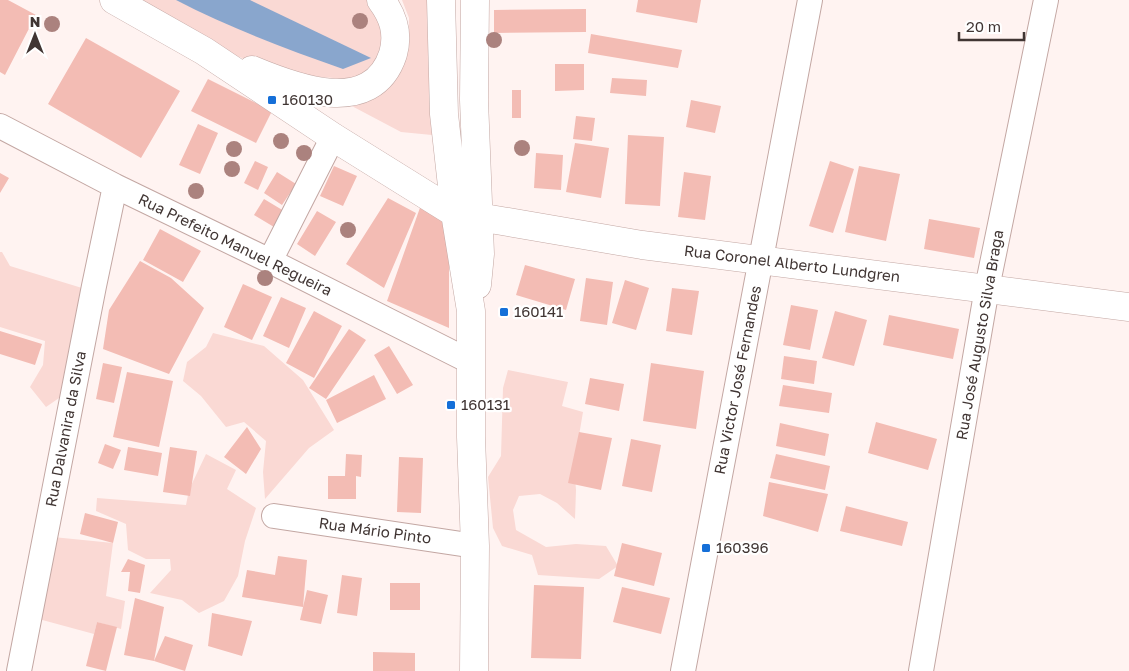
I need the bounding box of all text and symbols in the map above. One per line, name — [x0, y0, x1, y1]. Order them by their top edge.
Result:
north arrow — [10, 10, 60, 60]
scale bar — [959, 10, 1024, 42]
text: N — [30, 13, 40, 30]
text: 20 m — [966, 17, 1001, 35]
place label: 160130 — [282, 90, 333, 108]
marker: 160130 — [266, 94, 278, 106]
street label: Rua Prefeito Manuel Regueira — [136, 189, 335, 299]
street label: Rua José Augusto Silva Braga — [952, 228, 1006, 441]
street label: Rua Coronel Alberto Lundgren — [683, 241, 901, 285]
street label: Rua Victor José Fernandes — [710, 284, 764, 476]
place label: 160141 — [514, 302, 563, 320]
marker: 160141 — [498, 306, 510, 318]
street label: Rua Dalvanira da Silva — [41, 349, 89, 508]
place label: 160131 — [461, 395, 510, 413]
marker: 160131 — [445, 399, 457, 411]
street label: Rua Mário Pinto — [318, 513, 432, 547]
place label: 160396 — [716, 538, 769, 556]
marker: 160396 — [700, 542, 712, 554]

